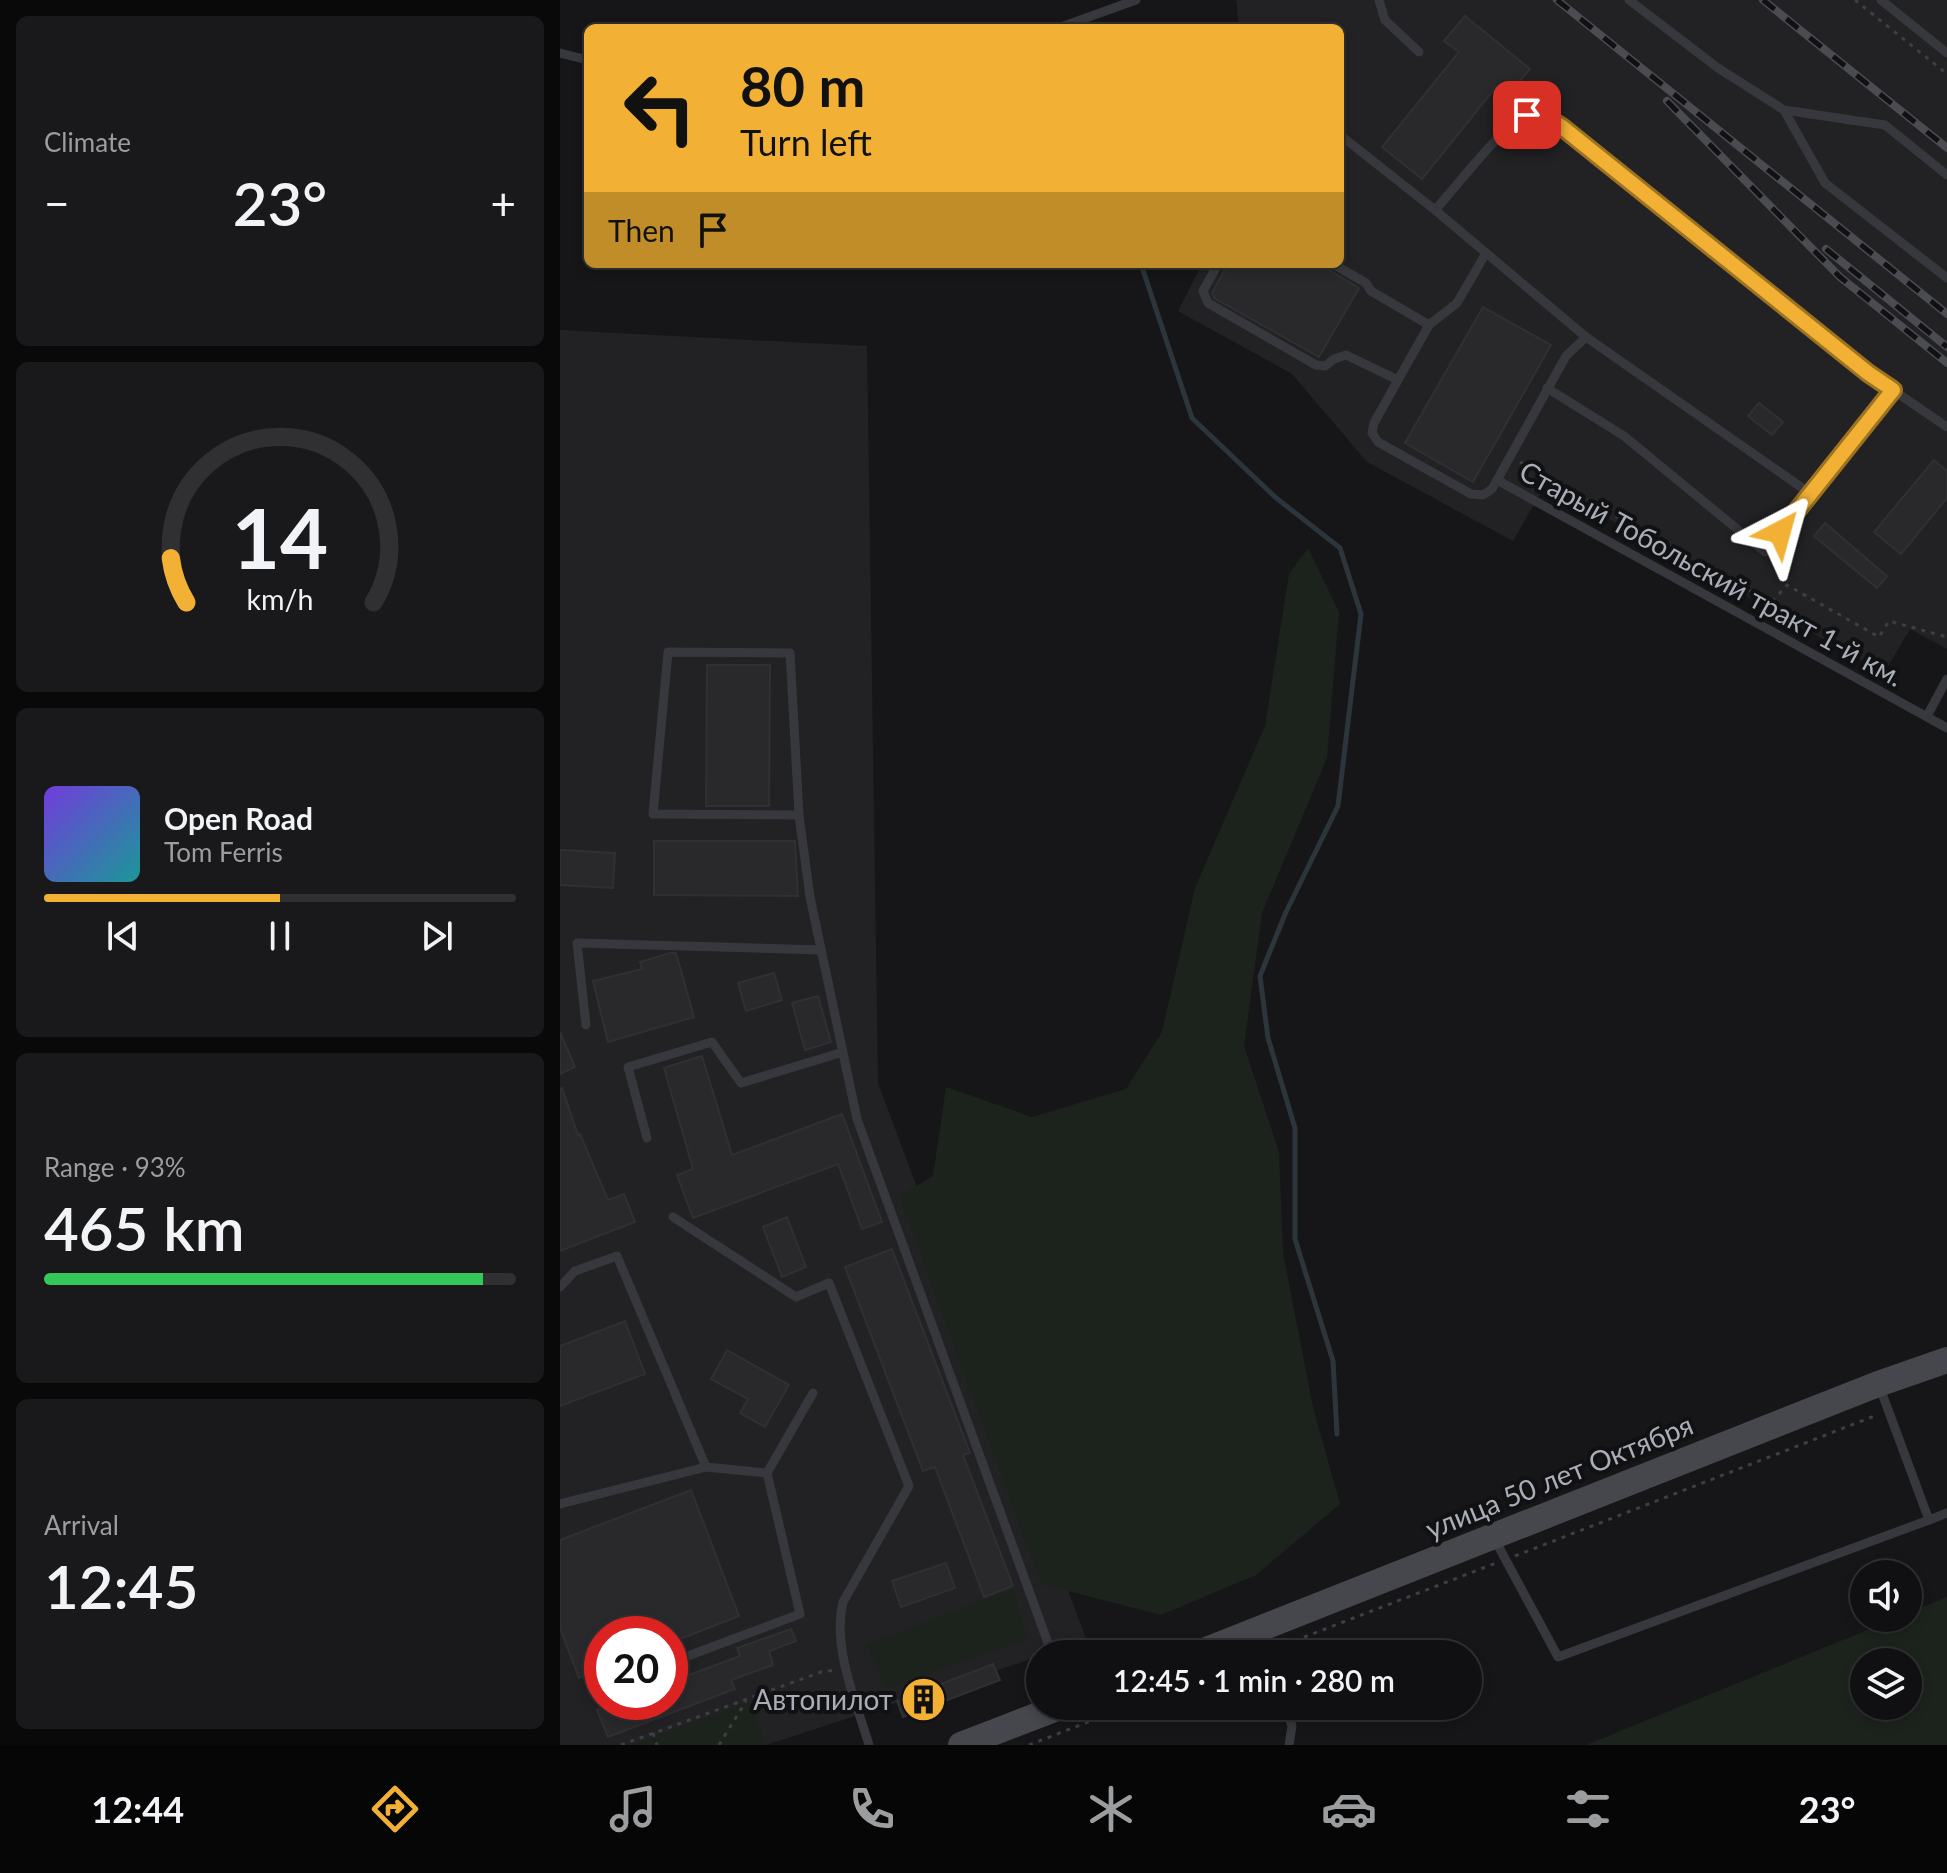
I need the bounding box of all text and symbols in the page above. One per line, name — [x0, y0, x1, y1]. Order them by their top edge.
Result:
text: 80 m — [740, 52, 865, 119]
icon: left — [608, 56, 712, 160]
pin — [1493, 81, 1561, 149]
icon: arrive — [1505, 93, 1549, 137]
text: Turn left — [740, 120, 872, 164]
text: Climate — [44, 126, 131, 158]
text: 23° — [233, 167, 327, 239]
text: − — [44, 177, 70, 229]
text: + — [490, 177, 516, 229]
icon: arrive — [691, 208, 735, 252]
text: Then — [608, 212, 675, 248]
street label: Старый Тобольский тракт 1-й км. — [1514, 453, 1910, 693]
text: 14 — [232, 486, 328, 586]
position arrow — [1738, 490, 1822, 574]
text: km/h — [247, 582, 313, 616]
text: Open Road — [164, 800, 313, 836]
text: Tom Ferris — [164, 836, 283, 868]
icon: previous — [101, 914, 145, 958]
icon: pause — [258, 914, 302, 958]
icon: next — [415, 914, 459, 958]
text: Range · 93% — [44, 1151, 186, 1183]
text: 465 km — [44, 1192, 245, 1264]
street label: улица 50 лет Октября — [1420, 1407, 1698, 1545]
text: Arrival — [44, 1509, 119, 1541]
text: 12:45 — [44, 1550, 198, 1622]
map controls — [1850, 1560, 1922, 1720]
button: sound — [1850, 1560, 1922, 1632]
speed limit sign: 20 — [584, 1616, 688, 1720]
button: layers — [1850, 1648, 1922, 1720]
text: 12:45 · 1 min · 280 m — [1113, 1662, 1395, 1698]
building icon: Автопилот — [900, 1675, 948, 1723]
place label: Автопилот — [753, 1682, 893, 1716]
icon: directions — [367, 1781, 423, 1837]
icon: music — [605, 1781, 661, 1837]
icon: phone — [844, 1781, 900, 1837]
icon: climate — [1083, 1781, 1139, 1837]
icon: car — [1321, 1781, 1377, 1837]
icon: filters — [1560, 1781, 1616, 1837]
text: 12:44 — [91, 1787, 184, 1831]
text: 23° — [1799, 1787, 1856, 1831]

